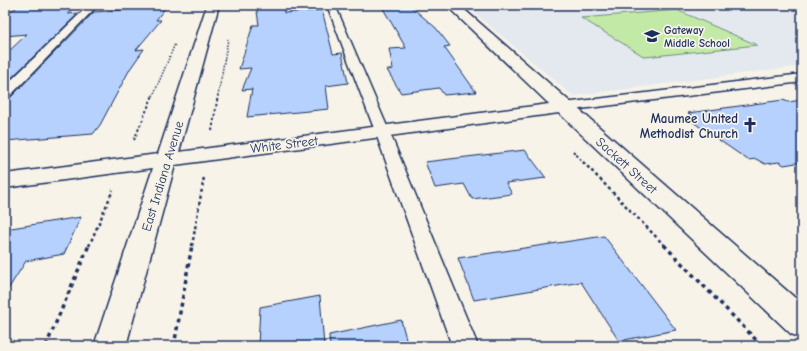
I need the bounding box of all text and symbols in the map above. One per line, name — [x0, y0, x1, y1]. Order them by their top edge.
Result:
place label: Gateway Middle School — [664, 24, 730, 50]
school or university icon: Gateway Middle School — [643, 27, 661, 45]
place label: Maumee United Methodist Church — [640, 111, 738, 141]
church icon: Maumee United Methodist Church — [741, 116, 759, 134]
street label: East Indiana Avenue — [139, 119, 187, 233]
street label: White Street — [249, 133, 320, 156]
street label: Sackett Street — [593, 134, 661, 198]

